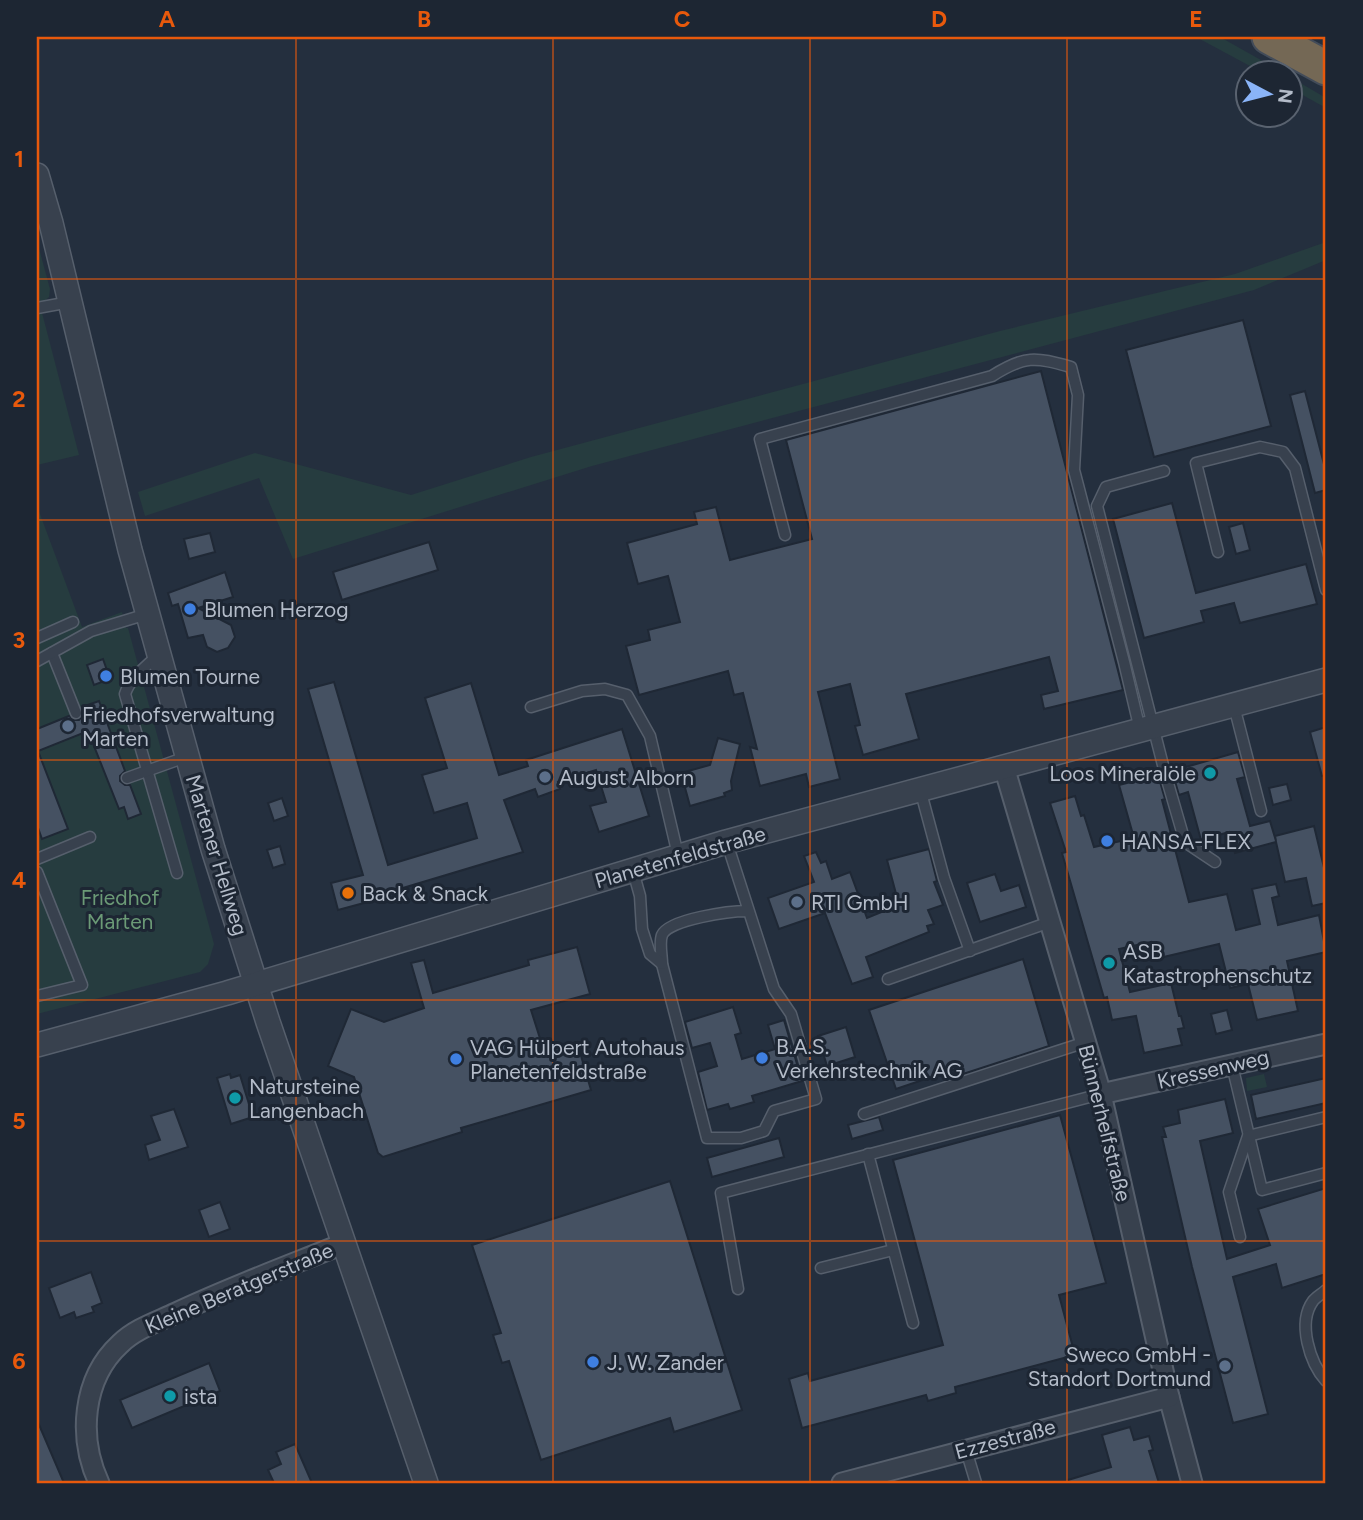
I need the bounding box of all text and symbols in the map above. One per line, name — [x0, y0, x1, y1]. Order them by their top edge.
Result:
text: A — [159, 5, 176, 33]
text: B — [417, 5, 431, 33]
text: C — [674, 5, 691, 33]
text: D — [931, 5, 947, 33]
text: E — [1189, 5, 1203, 33]
north arrow — [1234, 60, 1304, 130]
text: N — [1273, 87, 1298, 105]
text: 1 — [14, 145, 24, 173]
text: 2 — [12, 385, 26, 413]
place label: Blumen Herzog — [204, 597, 349, 622]
marker: Blumen Herzog — [182, 601, 198, 617]
text: 3 — [13, 626, 25, 654]
place label: Blumen Tourne — [120, 664, 260, 689]
marker: Blumen Tourne — [98, 668, 114, 684]
place label: Friedhofsverwaltung Marten — [82, 702, 275, 751]
marker: Friedhofsverwaltung Marten — [60, 718, 76, 734]
place label: Loos Mineralöle — [1049, 761, 1196, 786]
place label: August Alborn — [559, 765, 694, 790]
marker: Loos Mineralöle — [1202, 765, 1218, 781]
marker: August Alborn — [537, 769, 553, 785]
street label: Martener Hellweg — [181, 772, 253, 938]
street label: Planetenfeldstraße — [592, 821, 768, 893]
place label: HANSA-FLEX — [1121, 829, 1251, 854]
marker: HANSA-FLEX — [1099, 833, 1115, 849]
text: 4 — [12, 866, 26, 894]
place label: Back & Snack — [362, 881, 489, 906]
park label: Friedhof Marten — [81, 885, 160, 934]
marker: Back & Snack — [340, 885, 356, 901]
place label: RTI GmbH — [811, 890, 908, 915]
marker: RTI GmbH — [789, 894, 805, 910]
place label: ASB Katastrophenschutz — [1123, 939, 1312, 988]
marker: ASB Katastrophenschutz — [1101, 955, 1117, 971]
place label: B.A.S. Verkehrstechnik AG — [776, 1034, 962, 1083]
place label: VAG Hülpert Autohaus Planetenfeldstraße — [470, 1035, 685, 1084]
street label: Bünnerhelfstraße — [1073, 1042, 1137, 1204]
street label: Kressenweg — [1155, 1044, 1271, 1094]
marker: B.A.S. Verkehrstechnik AG — [754, 1050, 770, 1066]
marker: VAG Hülpert Autohaus Planetenfeldstraße — [448, 1051, 464, 1067]
place label: Natursteine Langenbach — [249, 1074, 364, 1123]
marker: Natursteine Langenbach — [227, 1090, 243, 1106]
text: 5 — [12, 1107, 26, 1135]
street label: Kleine Beratgerstraße — [141, 1237, 337, 1339]
place label: Sweco GmbH - Standort Dortmund — [1028, 1342, 1211, 1391]
text: 6 — [12, 1347, 26, 1375]
place label: J. W. Zander — [607, 1350, 724, 1375]
marker: J. W. Zander — [585, 1354, 601, 1370]
marker: Sweco GmbH - Standort Dortmund — [1217, 1358, 1233, 1374]
place label: ista — [184, 1384, 217, 1409]
marker: ista — [162, 1388, 178, 1404]
street label: Ezzestraße — [952, 1414, 1058, 1464]

